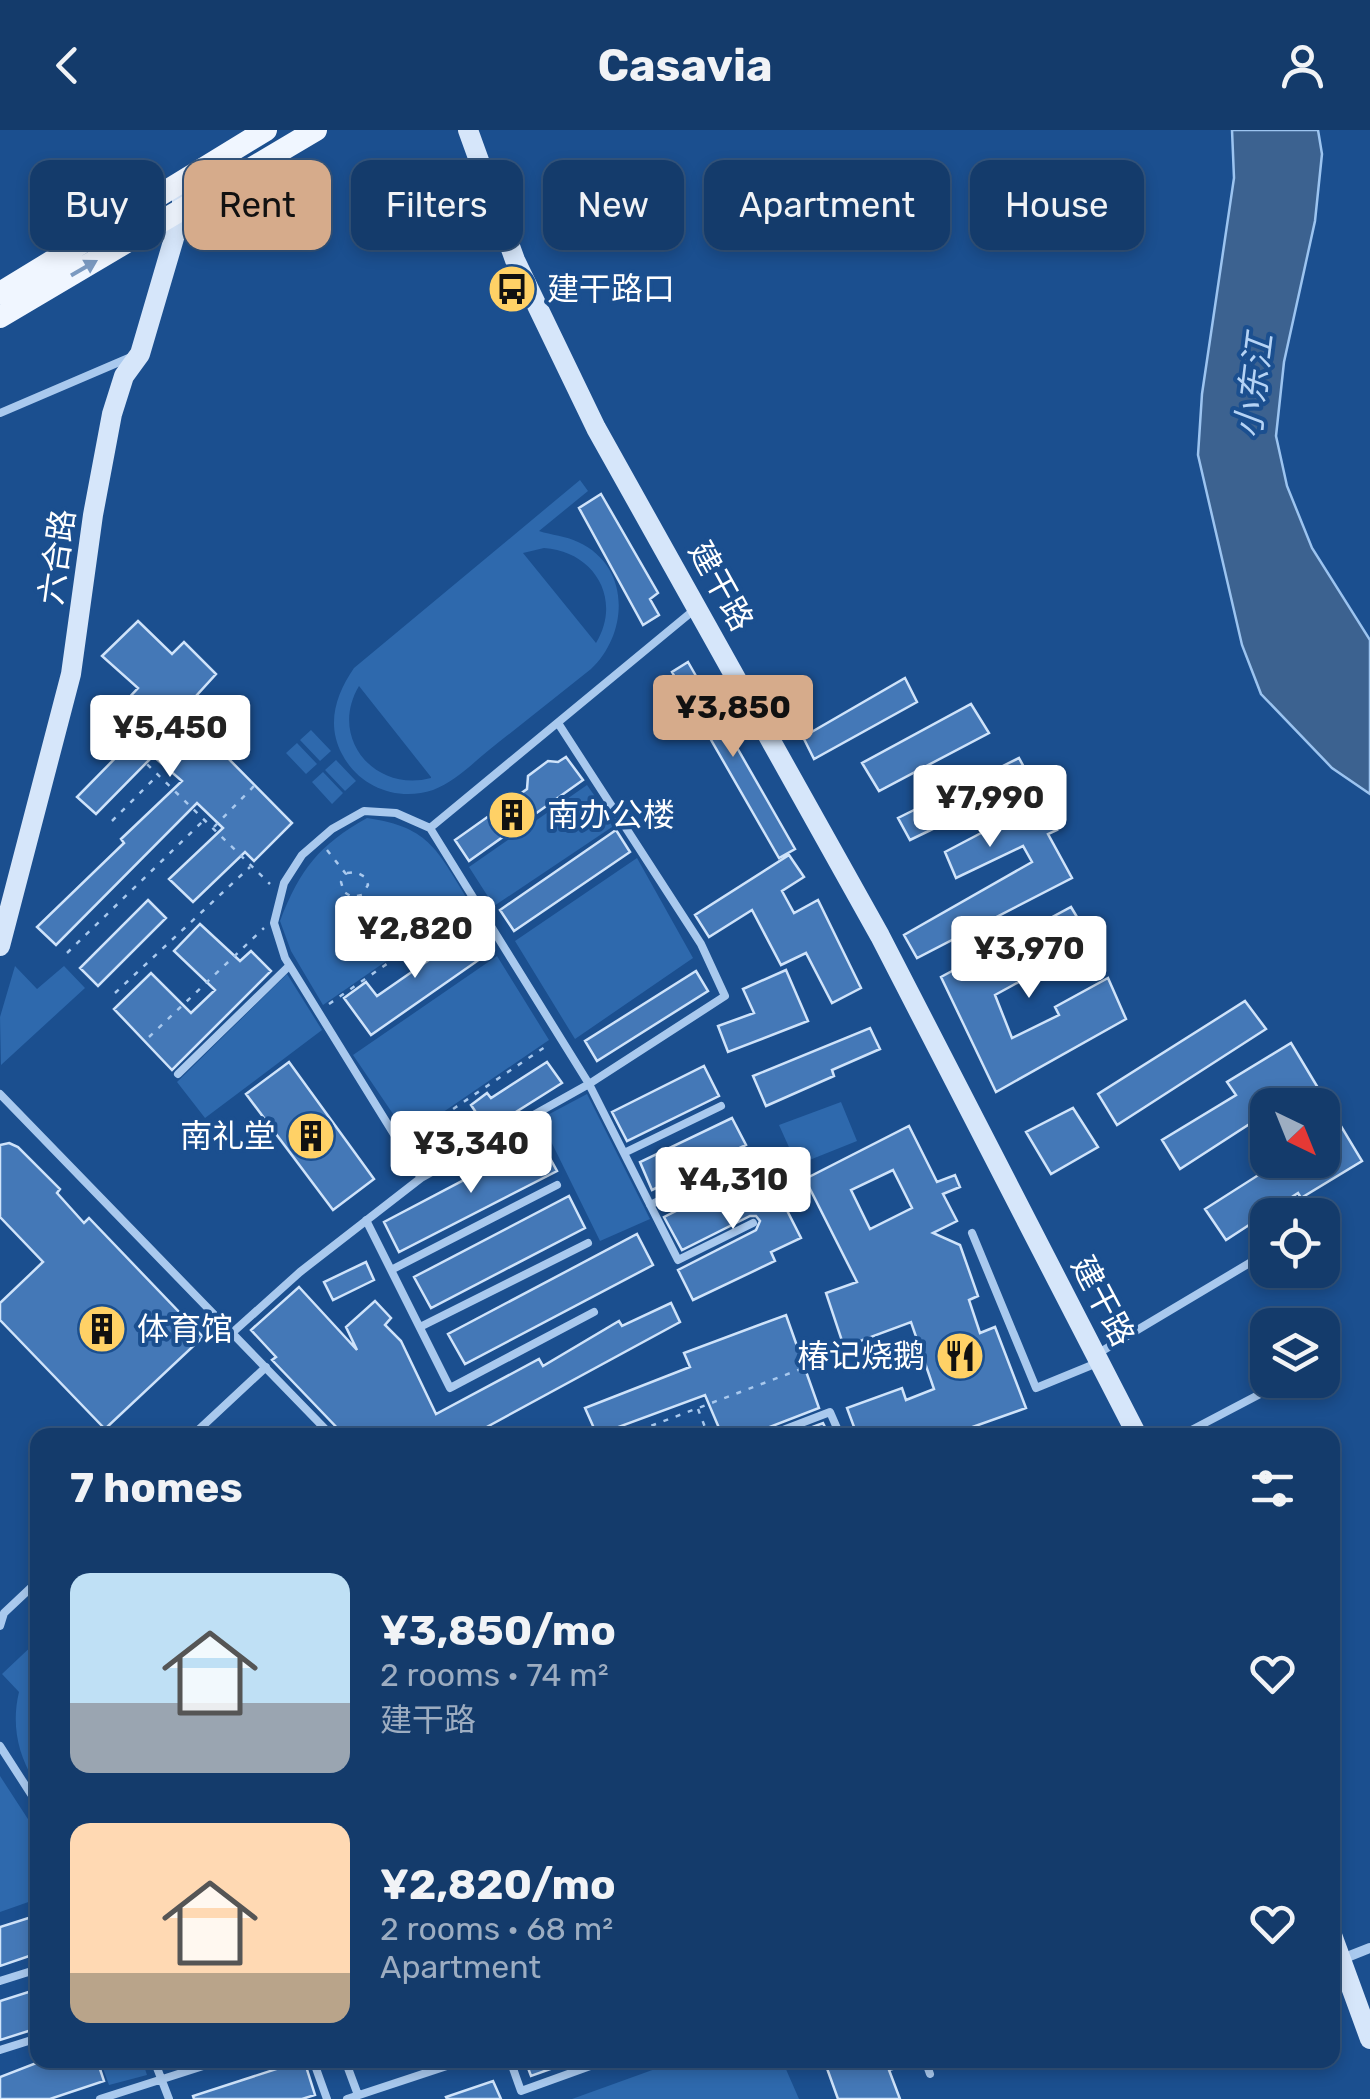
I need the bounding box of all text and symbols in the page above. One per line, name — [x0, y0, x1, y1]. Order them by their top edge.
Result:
icon: back — [40, 38, 95, 93]
icon: person — [1275, 38, 1330, 93]
text: Casavia — [597, 39, 773, 92]
chip: Buy — [30, 160, 164, 250]
chip: Rent — [184, 160, 331, 250]
chip: Filters — [351, 160, 523, 250]
chip: New — [543, 160, 684, 250]
chip: Apartment — [704, 160, 950, 250]
chip: House — [970, 160, 1144, 250]
one-way arrow — [70, 259, 98, 277]
bus stop icon: 建干路口 — [486, 263, 538, 315]
place label: 建干路口 — [547, 270, 675, 308]
water label: 小东江 — [1227, 327, 1282, 441]
street label: 六合路 — [32, 507, 82, 607]
street label: 建干路 — [681, 535, 761, 637]
pin: ¥3,850 — [652, 675, 814, 760]
text: ¥3,850 — [675, 688, 791, 726]
pin: ¥5,450 — [89, 695, 251, 780]
text: ¥5,450 — [112, 708, 228, 746]
pin: ¥7,990 — [909, 765, 1071, 850]
text: ¥7,990 — [936, 778, 1044, 816]
building icon: 南办公楼 — [486, 789, 538, 841]
place label: 南办公楼 — [547, 796, 675, 834]
pin: ¥2,820 — [334, 896, 496, 981]
text: ¥2,820 — [357, 909, 473, 947]
pin: ¥3,970 — [948, 916, 1110, 1001]
text: ¥3,970 — [973, 929, 1085, 967]
north arrow — [1250, 1088, 1340, 1178]
map controls — [1250, 1088, 1340, 1398]
building icon: 南礼堂 — [285, 1110, 337, 1162]
pin: ¥3,340 — [390, 1111, 552, 1196]
place label: 南礼堂 — [180, 1117, 276, 1155]
text: ¥3,340 — [413, 1124, 529, 1162]
pin: ¥4,310 — [652, 1147, 814, 1232]
text: ¥4,310 — [678, 1160, 788, 1198]
button: locate — [1250, 1198, 1340, 1288]
street label: 建干路 — [1064, 1250, 1142, 1352]
building icon: 体育馆 — [76, 1303, 128, 1355]
button: layers — [1250, 1308, 1340, 1398]
place label: 体育馆 — [137, 1310, 233, 1348]
restaurant icon: 椿记烧鹅 — [934, 1330, 986, 1382]
place label: 椿记烧鹅 — [797, 1337, 925, 1375]
icon: filters — [1245, 1461, 1300, 1516]
text: 7 homes — [70, 1463, 243, 1513]
text: ¥3,850/mo — [380, 1606, 616, 1656]
icon: home — [150, 1613, 270, 1733]
icon: heart — [1245, 1646, 1300, 1701]
text: 2 rooms · 74 m² — [380, 1656, 609, 1694]
text: 建干路 — [380, 1701, 476, 1739]
text: ¥2,820/mo — [380, 1860, 616, 1910]
icon: home — [150, 1863, 270, 1983]
icon: heart — [1245, 1896, 1300, 1951]
text: 2 rooms · 68 m² — [380, 1910, 613, 1948]
text: Apartment — [380, 1948, 541, 1986]

